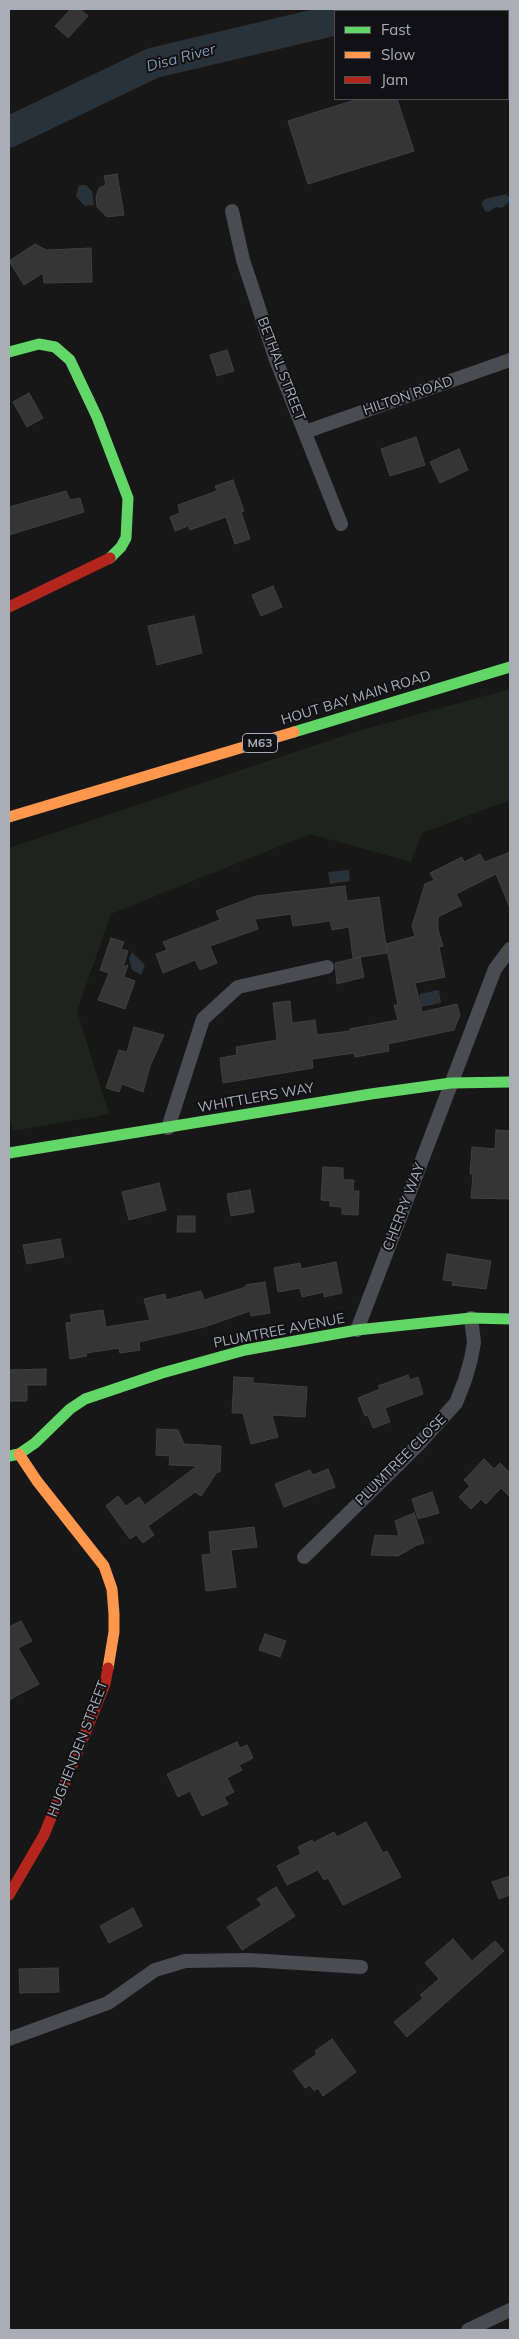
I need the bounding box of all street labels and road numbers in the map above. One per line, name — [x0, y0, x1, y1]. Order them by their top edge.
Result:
street label: BETHAL STREET — [253, 315, 309, 423]
street label: HILTON ROAD — [361, 373, 455, 419]
street label: HOUT BAY MAIN ROAD — [279, 667, 433, 729]
road number: M63 — [242, 734, 278, 752]
street label: WHITTLERS WAY — [197, 1080, 315, 1116]
street label: CHERRY WAY — [380, 1161, 428, 1253]
street label: PLUMTREE AVENUE — [212, 1310, 346, 1352]
street label: PLUMTREE CLOSE — [352, 1411, 450, 1509]
street label: HUGHENDEN STREET — [44, 1678, 112, 1820]

